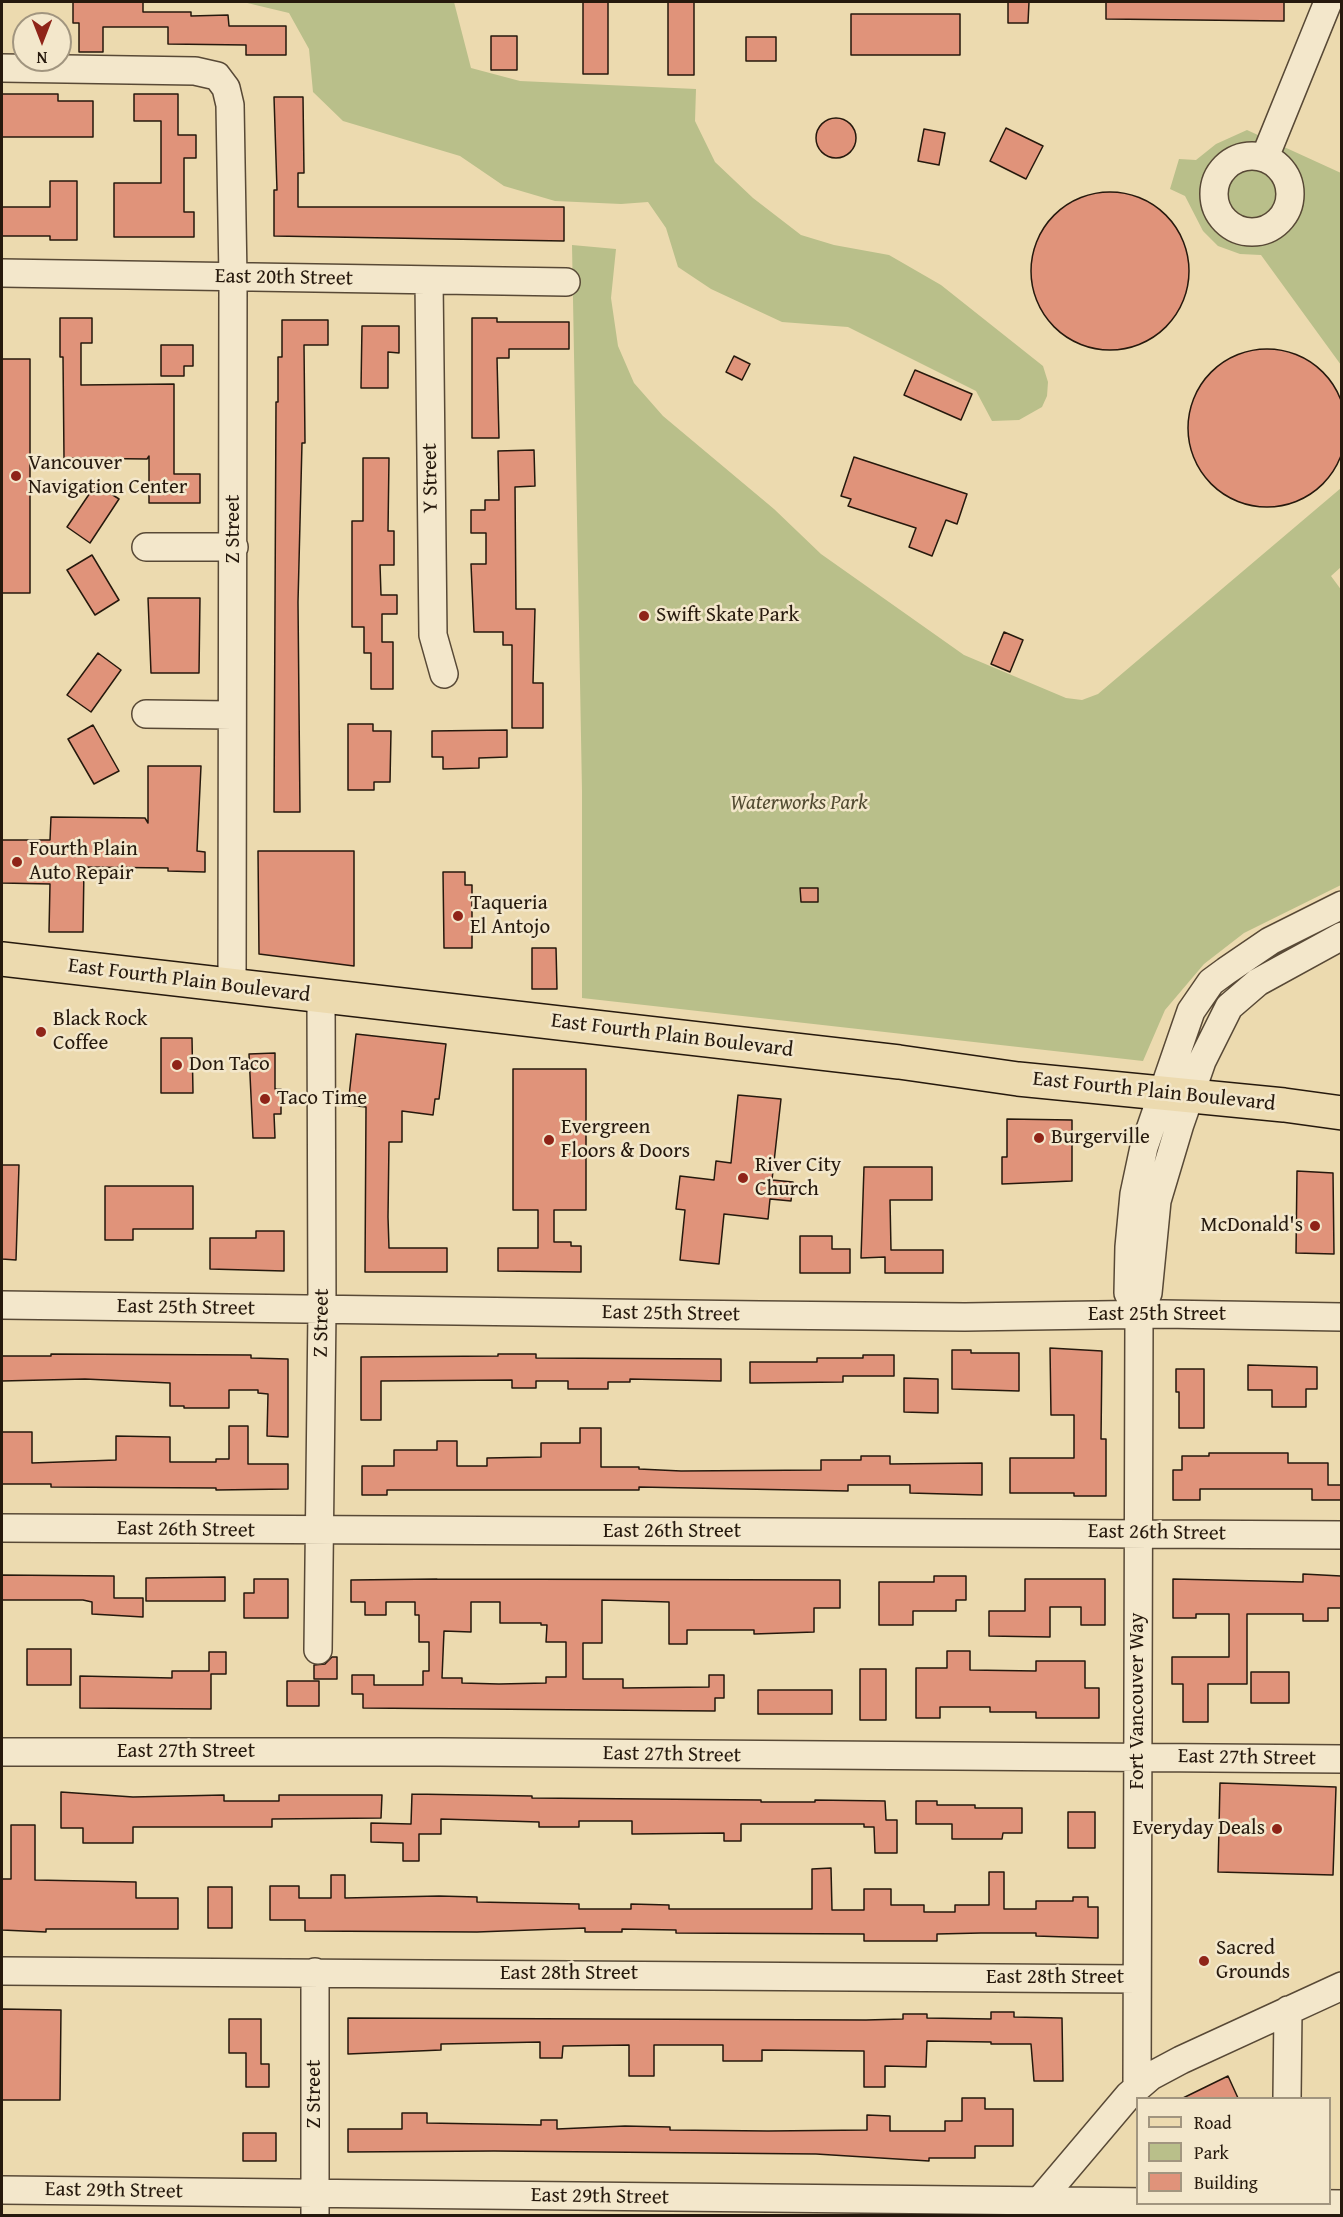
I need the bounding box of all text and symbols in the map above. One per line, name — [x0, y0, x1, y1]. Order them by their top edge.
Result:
north arrow — [12, 12, 72, 72]
text: N — [37, 46, 47, 70]
street label: East 20th Street — [215, 264, 353, 292]
street label: Y Street — [418, 443, 444, 513]
place label: Vancouver Navigation Center — [28, 451, 187, 501]
marker: Vancouver Navigation Center — [9, 469, 23, 483]
street label: Z Street — [221, 495, 247, 563]
place label: Swift Skate Park — [656, 603, 799, 629]
marker: Swift Skate Park — [637, 609, 651, 623]
park label: Waterworks Park — [730, 791, 868, 817]
place label: Fourth Plain Auto Repair — [29, 837, 138, 887]
marker: Fourth Plain Auto Repair — [10, 855, 24, 869]
place label: Taqueria El Antojo — [470, 891, 550, 941]
marker: Taqueria El Antojo — [451, 909, 465, 923]
street label: East Fourth Plain Boulevard — [67, 954, 311, 1008]
place label: Black Rock Coffee — [53, 1007, 147, 1057]
street label: East Fourth Plain Boulevard — [550, 1009, 794, 1063]
marker: Black Rock Coffee — [34, 1025, 48, 1039]
place label: Don Taco — [189, 1052, 270, 1078]
marker: Don Taco — [170, 1058, 184, 1072]
street label: East Fourth Plain Boulevard — [1032, 1067, 1276, 1117]
place label: Taco Time — [277, 1086, 367, 1112]
marker: Taco Time — [258, 1092, 272, 1106]
place label: Evergreen Floors & Doors — [561, 1115, 690, 1165]
place label: Burgerville — [1051, 1125, 1150, 1151]
marker: Burgerville — [1032, 1131, 1046, 1145]
marker: Evergreen Floors & Doors — [542, 1133, 556, 1147]
place label: River City Church — [755, 1153, 841, 1203]
marker: River City Church — [736, 1171, 750, 1185]
place label: McDonald's — [1200, 1213, 1303, 1239]
marker: McDonald's — [1308, 1219, 1322, 1233]
street label: Z Street — [309, 1288, 335, 1358]
street label: East 25th Street — [117, 1294, 255, 1322]
street label: East 25th Street — [602, 1300, 740, 1328]
street label: East 25th Street — [1088, 1302, 1226, 1328]
street label: East 26th Street — [117, 1516, 255, 1544]
street label: East 26th Street — [603, 1519, 741, 1545]
street label: East 26th Street — [1088, 1519, 1226, 1547]
street label: Fort Vancouver Way — [1125, 1613, 1151, 1789]
street label: East 27th Street — [117, 1739, 255, 1765]
street label: East 27th Street — [603, 1741, 741, 1769]
street label: East 27th Street — [1178, 1744, 1316, 1772]
place label: Everyday Deals — [1132, 1816, 1265, 1842]
marker: Everyday Deals — [1270, 1822, 1284, 1836]
place label: Sacred Grounds — [1216, 1936, 1290, 1986]
marker: Sacred Grounds — [1197, 1954, 1211, 1968]
street label: East 28th Street — [500, 1961, 638, 1987]
street label: East 28th Street — [986, 1965, 1124, 1991]
street label: Z Street — [302, 2060, 328, 2128]
legend — [1136, 2097, 1331, 2205]
text: Road — [1194, 2109, 1232, 2136]
text: Park — [1194, 2139, 1229, 2166]
text: Building — [1194, 2169, 1258, 2196]
street label: East 29th Street — [45, 2177, 183, 2205]
street label: East 29th Street — [531, 2183, 669, 2211]

